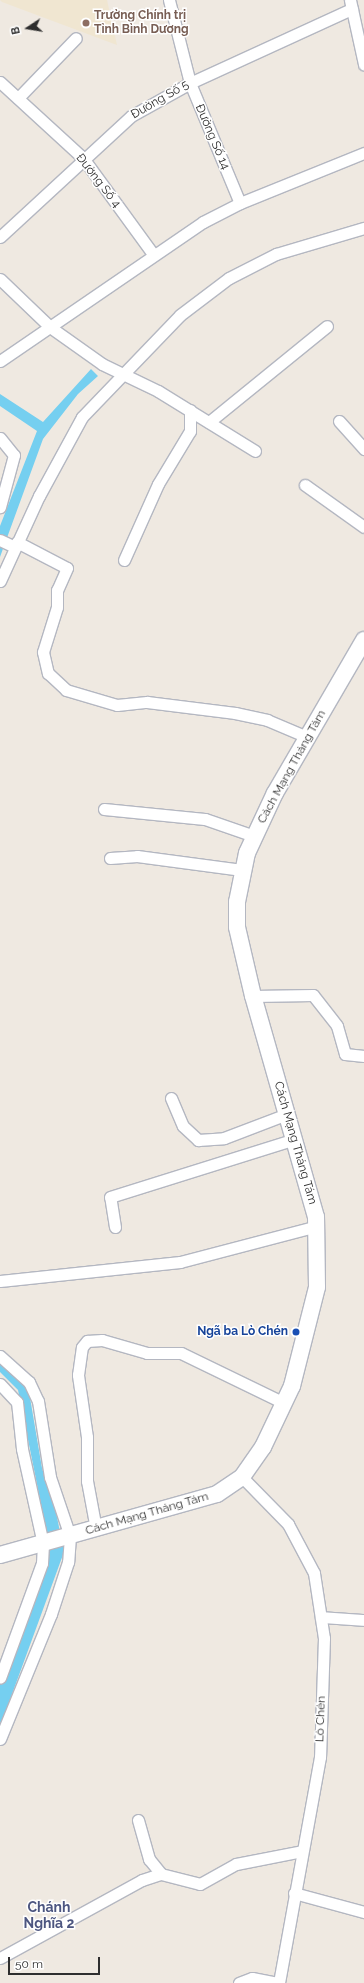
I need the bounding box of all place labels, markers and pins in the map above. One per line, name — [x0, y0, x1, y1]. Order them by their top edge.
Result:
place label: Trường Chính trị Tỉnh Bình Dương — [94, 9, 189, 37]
marker: Trường Chính trị Tỉnh Bình Dương — [81, 18, 91, 28]
place label: Ngã ba Lò Chén — [197, 1325, 288, 1339]
marker: Ngã ba Lò Chén — [291, 1327, 301, 1337]

